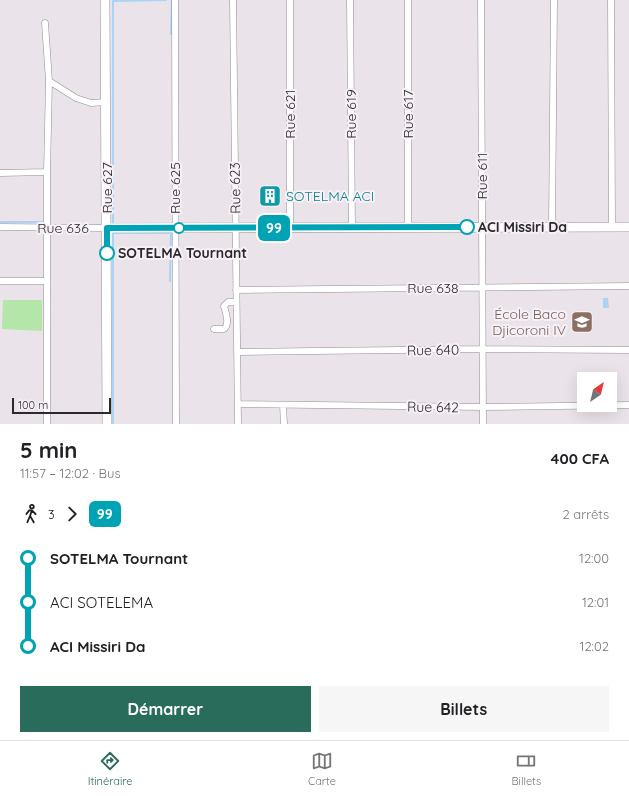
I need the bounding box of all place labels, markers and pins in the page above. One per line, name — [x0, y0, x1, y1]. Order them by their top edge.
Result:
building icon: SOTELMA ACI — [257, 183, 283, 209]
place label: SOTELMA ACI — [286, 187, 374, 205]
place label: ACI Missiri Da — [478, 218, 567, 236]
marker: ACI Missiri Da — [459, 219, 475, 235]
unlabelled marker — [173, 222, 185, 234]
place label: SOTELMA Tournant — [118, 244, 247, 262]
marker: SOTELMA Tournant — [99, 245, 115, 261]
place label: École Baco Djicoroni IV — [492, 305, 566, 339]
school or university icon: École Baco Djicoroni IV — [569, 309, 595, 335]

